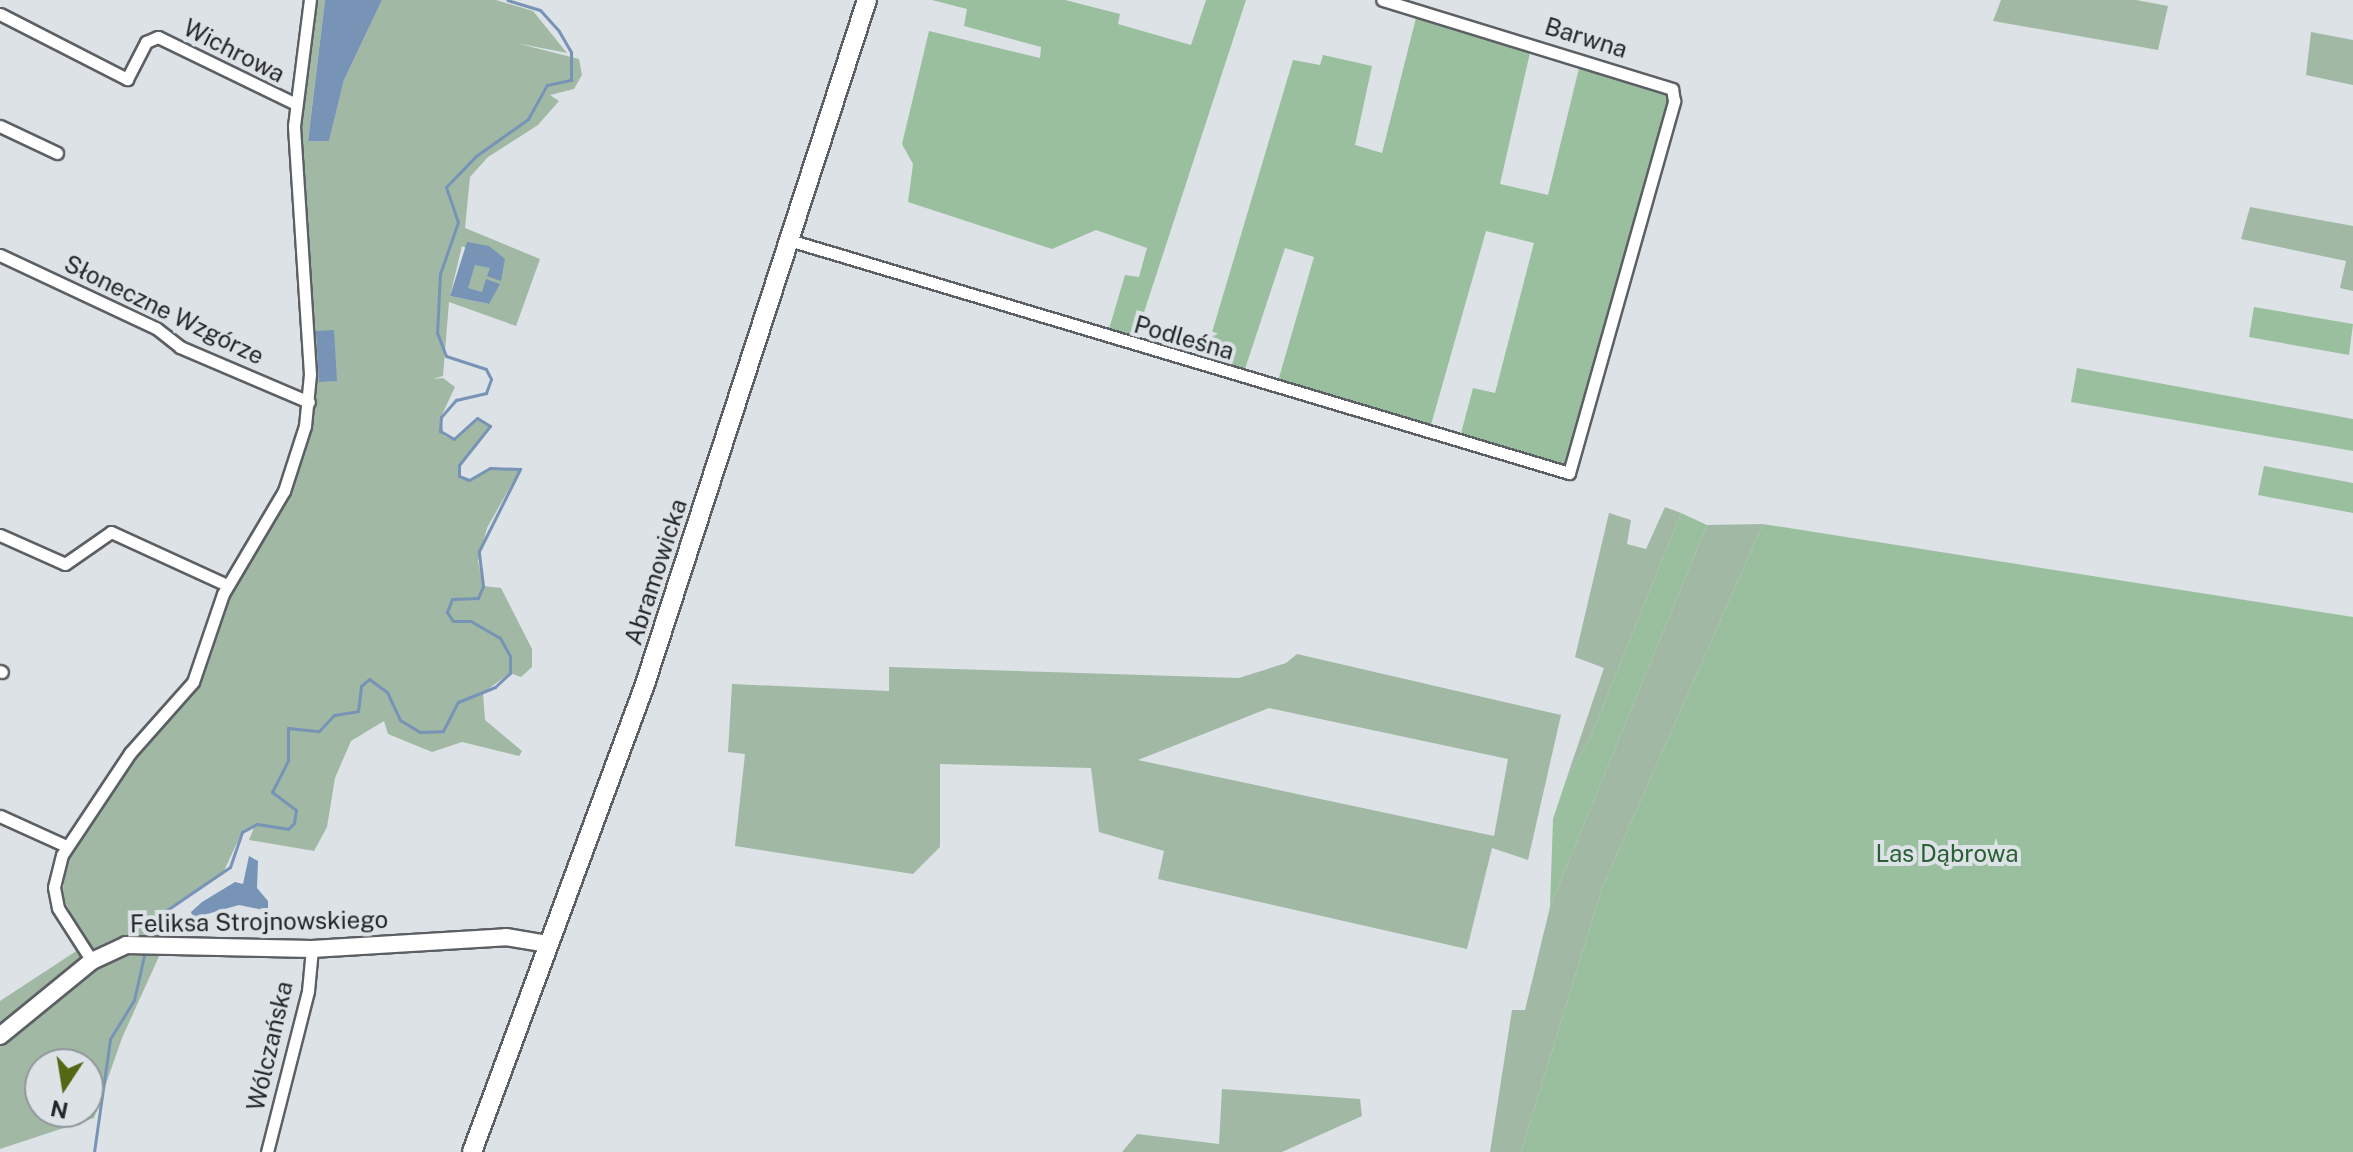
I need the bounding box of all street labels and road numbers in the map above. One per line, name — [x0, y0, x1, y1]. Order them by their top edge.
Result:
street label: Barwna — [1541, 12, 1631, 64]
street label: Wichrowa — [179, 13, 289, 89]
street label: Słoneczne Wzgórze — [59, 249, 269, 371]
street label: Podleśna — [1131, 310, 1237, 366]
street label: Abramowicka — [619, 495, 693, 649]
street label: Feliksa Strojnowskiego — [130, 905, 388, 939]
street label: Wólczańska — [241, 978, 299, 1114]

